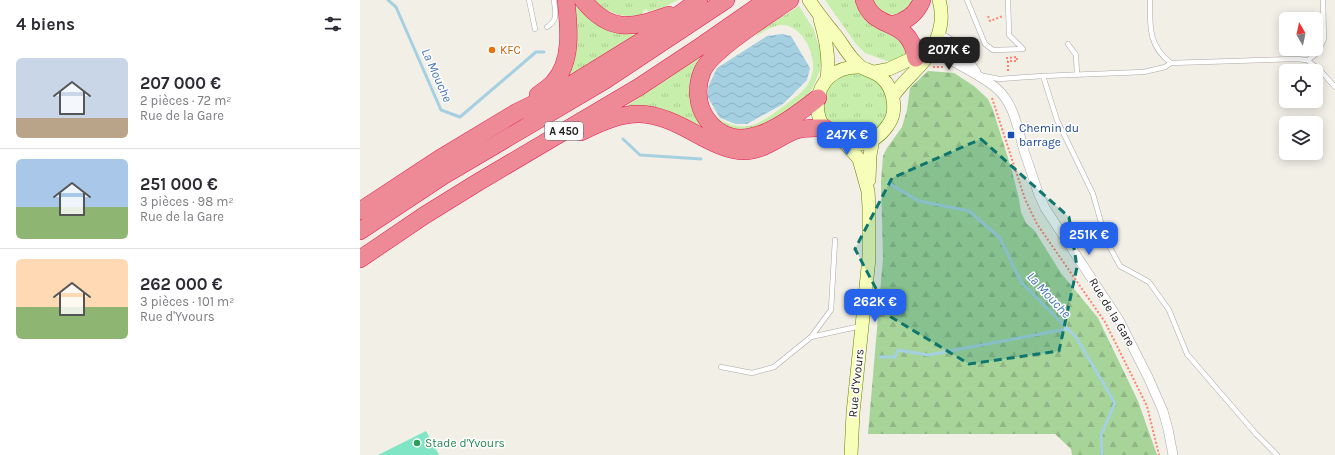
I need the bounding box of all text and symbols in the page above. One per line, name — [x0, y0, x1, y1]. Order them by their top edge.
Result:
north arrow — [1279, 12, 1323, 56]
map controls — [1279, 12, 1323, 160]
icon: filters — [322, 13, 344, 35]
text: 4 biens — [16, 14, 75, 34]
pin: 207K € — [916, 37, 982, 71]
text: 207K € — [928, 42, 970, 57]
place label: KFC — [500, 43, 521, 57]
marker: KFC — [487, 45, 497, 55]
water label: La Mouche — [418, 46, 456, 104]
button: locate — [1279, 64, 1323, 108]
text: 207 000 € — [140, 73, 221, 93]
icon: home — [48, 74, 96, 122]
text: 2 pièces · 72 m² — [140, 93, 232, 108]
text: Rue de la Gare — [140, 108, 224, 123]
button: layers — [1279, 116, 1323, 160]
place label: Chemin du barrage — [1019, 121, 1079, 149]
road number: A 450 — [545, 122, 583, 140]
pin: 247K € — [814, 122, 880, 156]
text: 247K € — [826, 127, 868, 142]
marker: Chemin du barrage — [1006, 130, 1016, 140]
text: 251 000 € — [140, 174, 218, 194]
icon: home — [48, 175, 96, 223]
text: 3 pièces · 98 m² — [140, 194, 234, 209]
text: Rue de la Gare — [140, 209, 224, 224]
pin: 251K € — [1056, 222, 1122, 256]
text: 251K € — [1069, 227, 1109, 242]
water label: La Mouche — [1024, 269, 1074, 321]
text: 262 000 € — [140, 274, 223, 294]
icon: home — [48, 275, 96, 323]
street label: Rue de la Gare — [1086, 275, 1138, 349]
pin: 262K € — [842, 289, 908, 323]
text: 3 pièces · 101 m² — [140, 294, 234, 309]
text: 262K € — [853, 294, 897, 309]
text: Rue d'Yvours — [140, 309, 215, 324]
street label: Rue d'Yvours — [845, 348, 867, 418]
place label: Stade d'Yvours — [425, 436, 505, 450]
marker: Stade d'Yvours — [412, 438, 422, 448]

